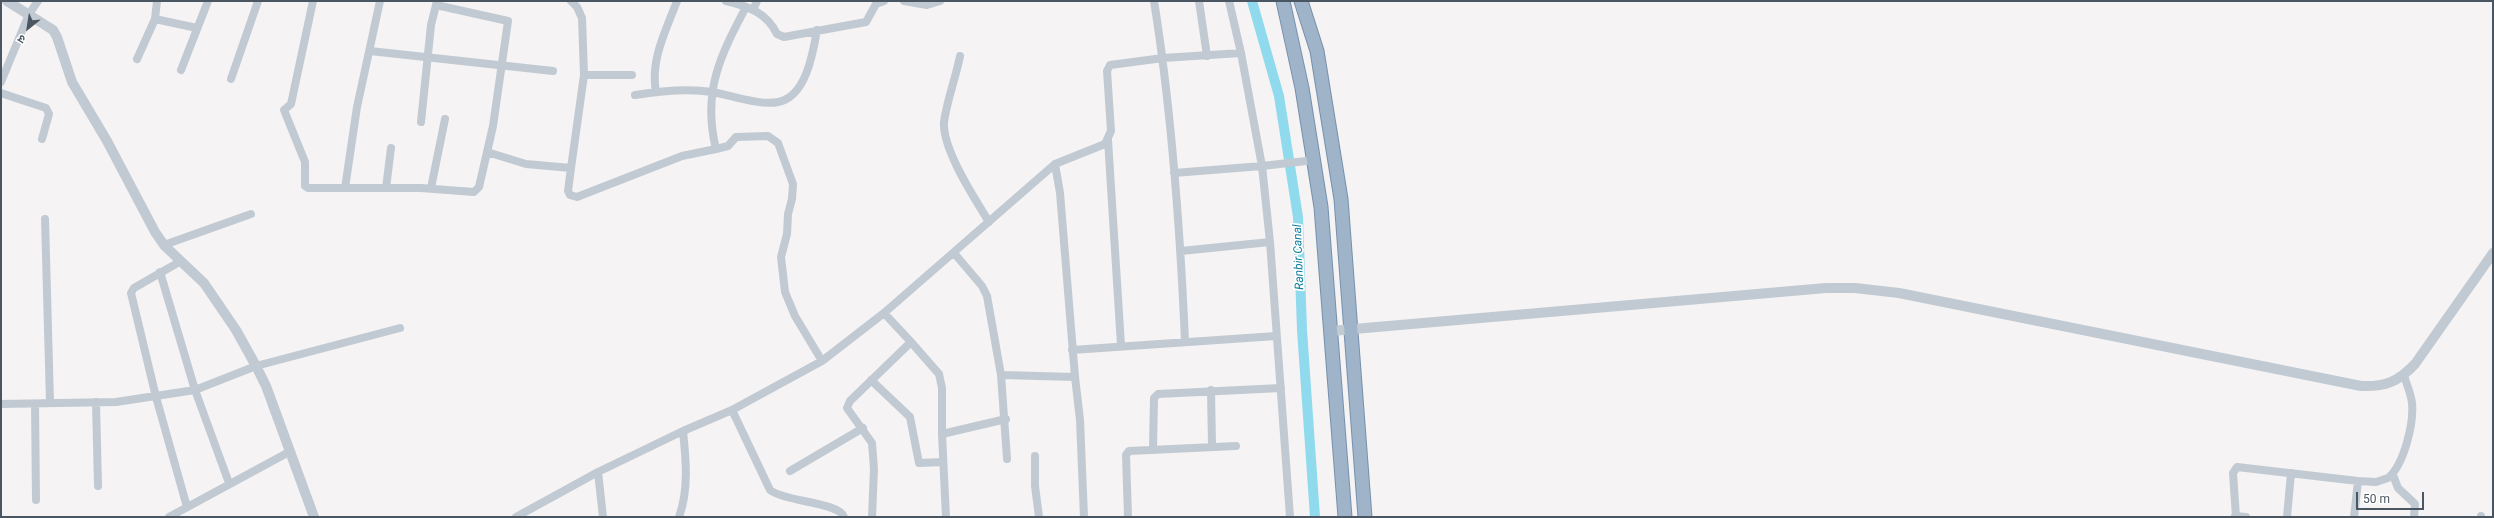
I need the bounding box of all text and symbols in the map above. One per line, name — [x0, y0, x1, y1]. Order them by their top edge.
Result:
north arrow — [8, 8, 48, 48]
text: उ — [16, 32, 28, 46]
water label: Ranbir Canal — [1291, 224, 1307, 290]
scale bar — [2358, 484, 2426, 510]
text: 50 m — [2363, 492, 2390, 506]

